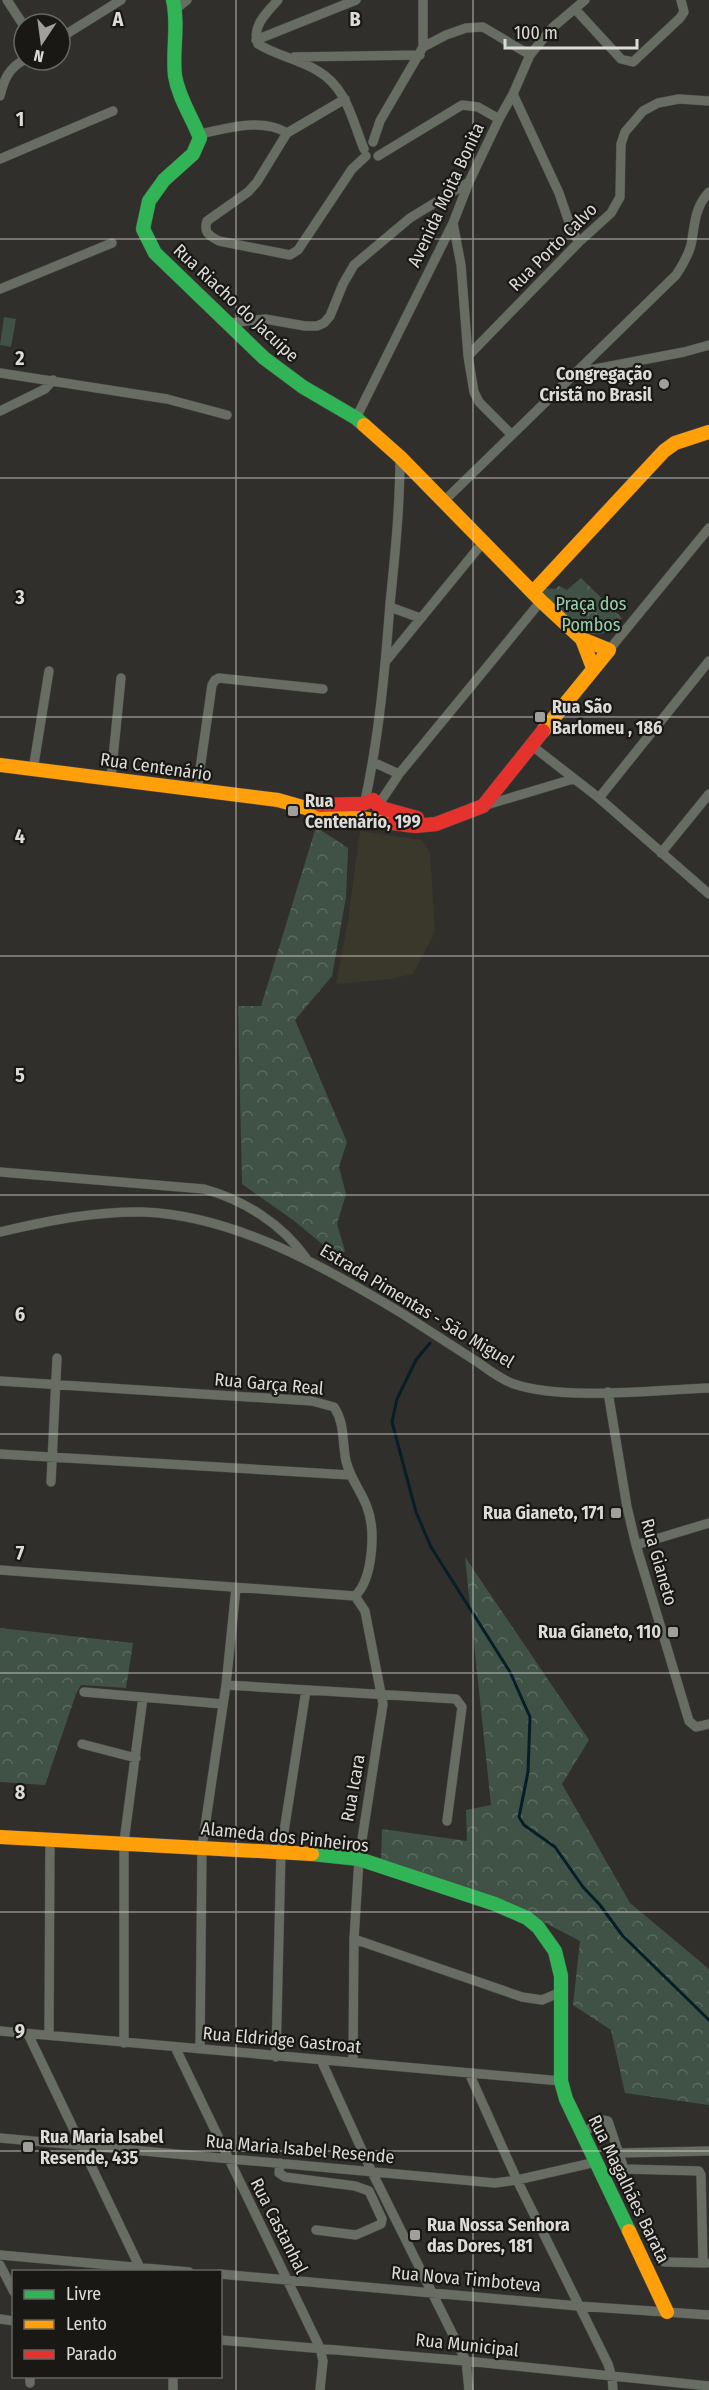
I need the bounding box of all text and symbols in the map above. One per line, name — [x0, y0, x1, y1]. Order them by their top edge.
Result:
text: A — [112, 7, 125, 31]
text: B — [349, 7, 361, 31]
north arrow — [12, 12, 72, 72]
scale bar — [505, 12, 637, 50]
text: 100 m — [514, 22, 558, 44]
text: N — [32, 46, 46, 66]
text: 1 — [16, 107, 24, 131]
street label: Avenida Moita Bonita — [403, 119, 489, 271]
street label: Rua Porto Calvo — [504, 198, 602, 296]
street label: Rua Riacho do Jacuípe — [169, 239, 303, 367]
text: 2 — [14, 346, 25, 370]
place label: Congregação Cristã no Brasil — [540, 363, 652, 406]
marker: Congregação Cristã no Brasil — [657, 377, 671, 391]
text: 3 — [14, 585, 25, 609]
park label: Praça dos Pombos — [556, 593, 627, 636]
place label: Rua São Barlomeu , 186 — [552, 696, 662, 739]
marker: Rua São Barlomeu , 186 — [533, 710, 547, 724]
street label: Rua Centenário — [99, 748, 213, 786]
place label: Rua Centenário, 199 — [305, 790, 421, 833]
marker: Rua Centenário, 199 — [286, 804, 300, 818]
text: 4 — [15, 824, 25, 848]
text: 5 — [15, 1063, 25, 1087]
street label: Estrada Pimentas - São Miguel — [316, 1239, 518, 1373]
text: 6 — [15, 1302, 25, 1326]
street label: Rua Garça Real — [214, 1368, 325, 1400]
place label: Rua Gianeto, 171 — [483, 1502, 604, 1524]
marker: Rua Gianeto, 171 — [609, 1506, 623, 1520]
street label: Rua Gianeto — [636, 1516, 682, 1608]
text: 7 — [16, 1541, 25, 1565]
place label: Rua Gianeto, 110 — [538, 1621, 661, 1643]
marker: Rua Gianeto, 110 — [666, 1625, 680, 1639]
street label: Rua Icara — [336, 1752, 370, 1823]
text: 8 — [15, 1780, 26, 1804]
street label: Alameda dos Pinheiros — [200, 1817, 370, 1857]
text: 9 — [15, 2019, 25, 2043]
street label: Rua Eldridge Gastroat — [202, 2022, 362, 2058]
street label: Rua Magalhães Barata — [584, 2111, 675, 2267]
place label: Rua Maria Isabel Resende, 435 — [40, 2126, 163, 2169]
street label: Rua Maria Isabel Resende — [205, 2130, 395, 2168]
marker: Rua Maria Isabel Resende, 435 — [21, 2140, 35, 2154]
street label: Rua Castanhal — [245, 2174, 313, 2278]
place label: Rua Nossa Senhora das Dores, 181 — [427, 2214, 570, 2257]
marker: Rua Nossa Senhora das Dores, 181 — [408, 2228, 422, 2242]
street label: Rua Nova Timboteva — [390, 2261, 542, 2297]
legend — [12, 2270, 222, 2378]
text: Livre — [66, 2283, 101, 2305]
text: Lento — [66, 2313, 107, 2335]
street label: Rua Municipal — [414, 2329, 520, 2361]
text: Parado — [66, 2343, 117, 2365]

